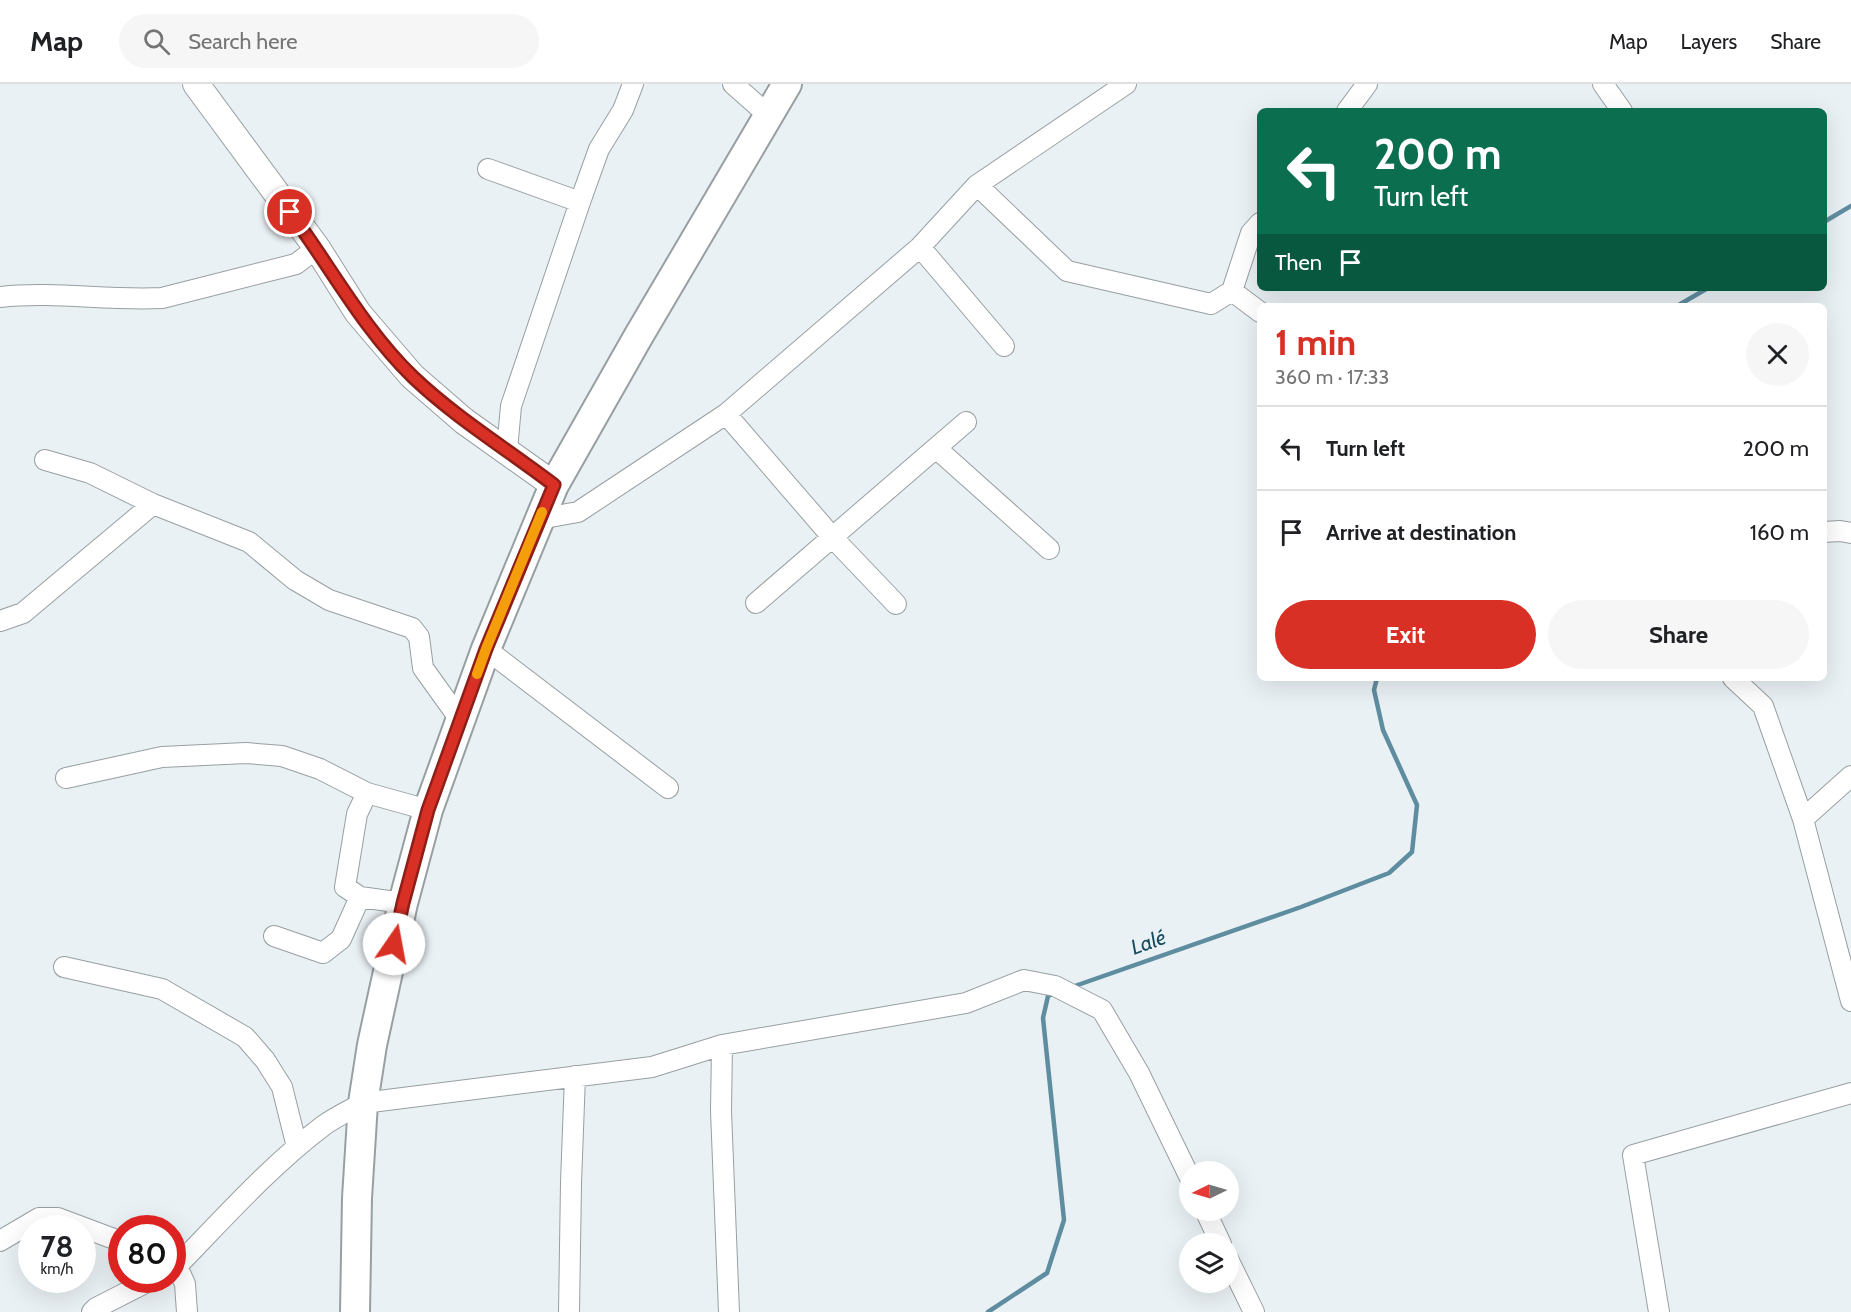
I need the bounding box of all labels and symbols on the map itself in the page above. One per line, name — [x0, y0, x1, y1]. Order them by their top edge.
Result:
pin — [264, 186, 315, 237]
position arrow — [362, 912, 426, 976]
water label: Lalé — [1127, 924, 1169, 960]
north arrow — [1179, 1161, 1239, 1221]
speed limit sign: 80 — [108, 1215, 186, 1293]

